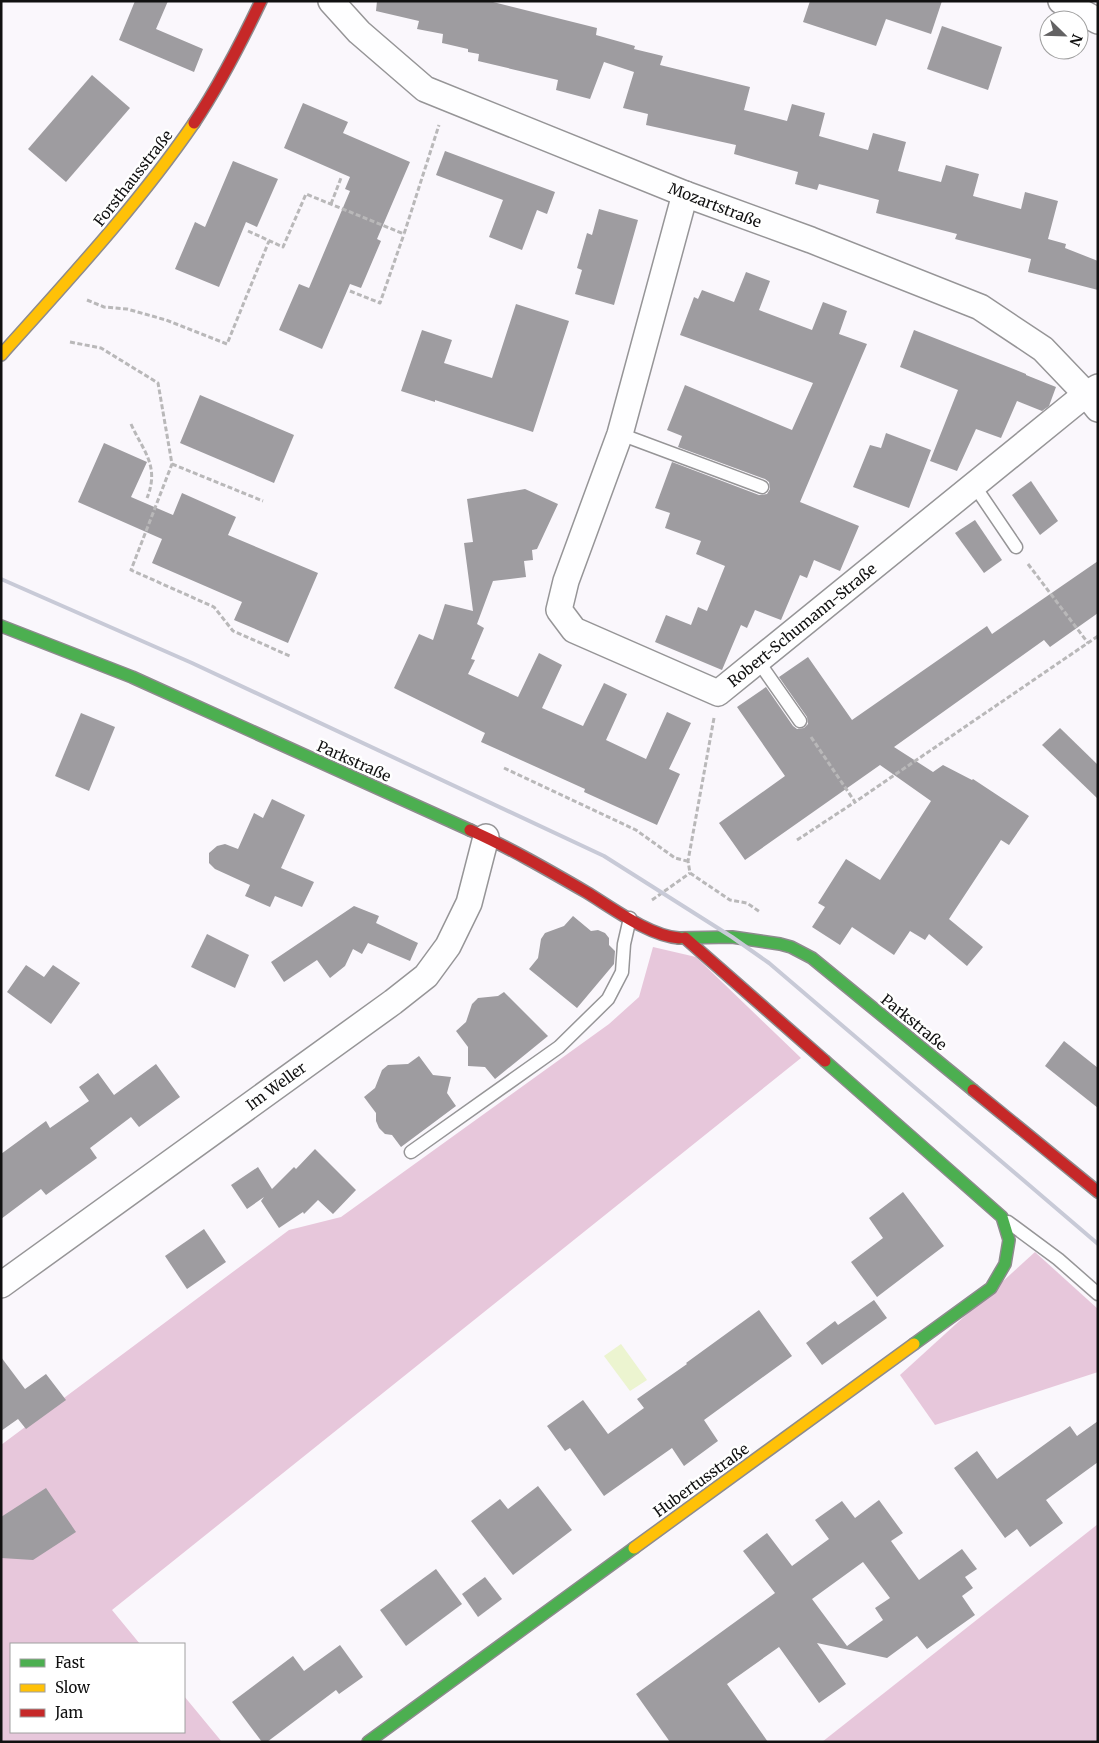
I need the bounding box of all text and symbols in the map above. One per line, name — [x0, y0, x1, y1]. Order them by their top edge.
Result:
north arrow — [1039, 10, 1089, 60]
text: N — [1066, 31, 1086, 49]
street label: Forsthausstraße — [89, 126, 177, 230]
street label: Mozartstraße — [666, 179, 764, 232]
street label: Robert-Schumann-Straße — [724, 559, 880, 691]
street label: Parkstraße — [314, 736, 394, 786]
street label: Parkstraße — [877, 990, 951, 1054]
street label: Im Weller — [242, 1058, 310, 1114]
street label: Hubertusstraße — [650, 1439, 752, 1521]
legend — [10, 1643, 185, 1733]
text: Fast — [55, 1653, 85, 1672]
text: Slow — [55, 1678, 90, 1697]
text: Jam — [54, 1703, 83, 1722]

